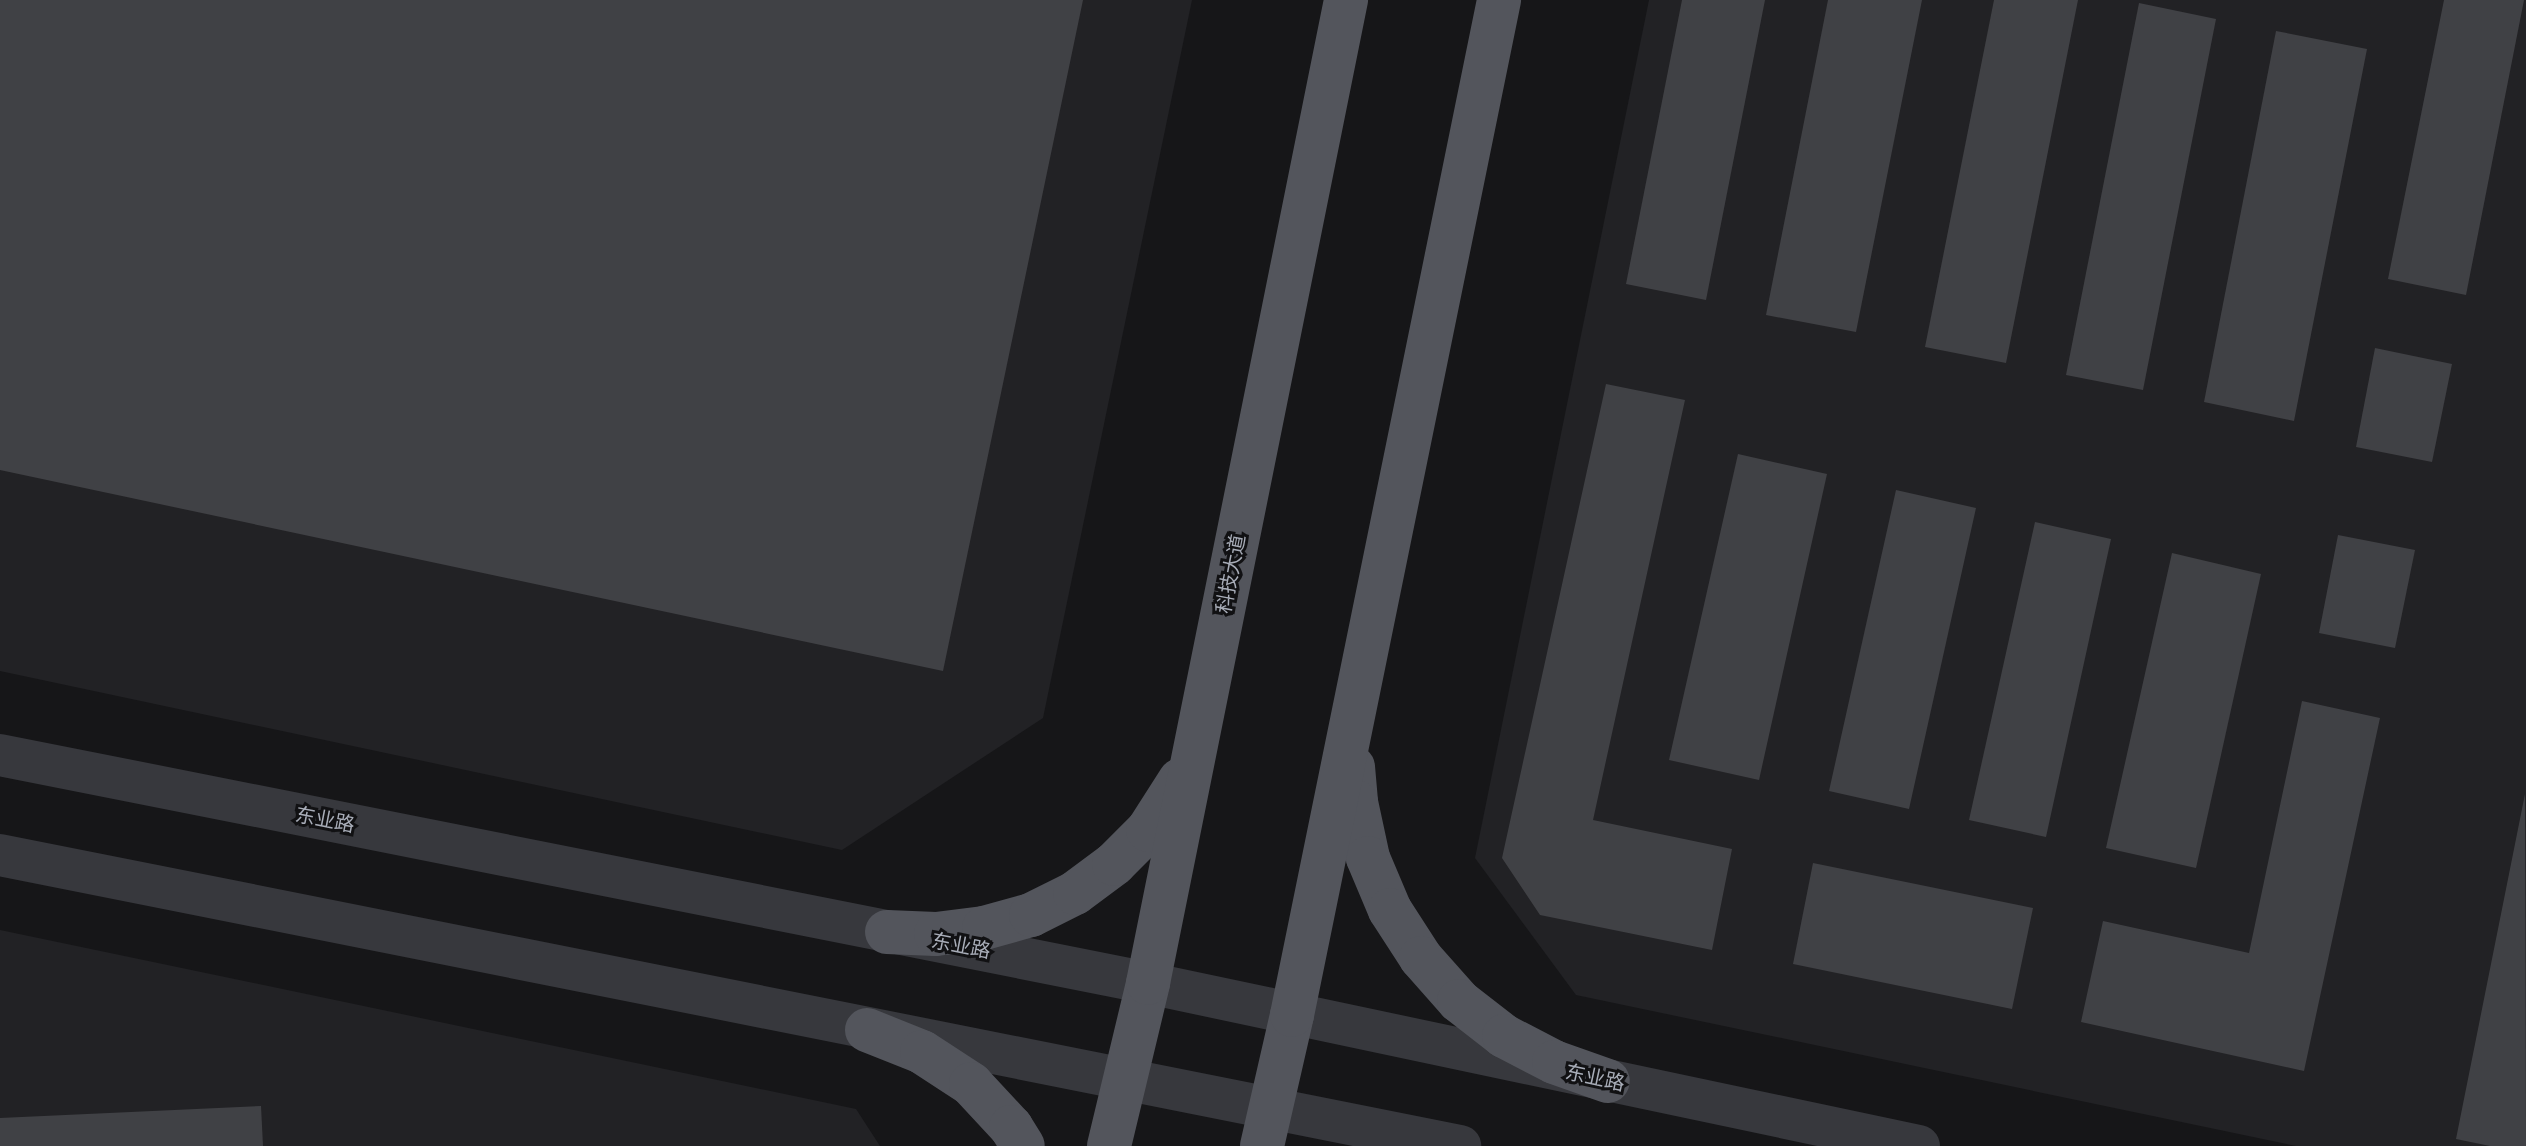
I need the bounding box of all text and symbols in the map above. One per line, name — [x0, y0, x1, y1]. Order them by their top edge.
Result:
street label: 科技大道 — [1212, 532, 1250, 616]
street label: 东业路 — [293, 802, 357, 838]
street label: 东业路 — [929, 928, 993, 964]
street label: 东业路 — [1563, 1060, 1627, 1096]

